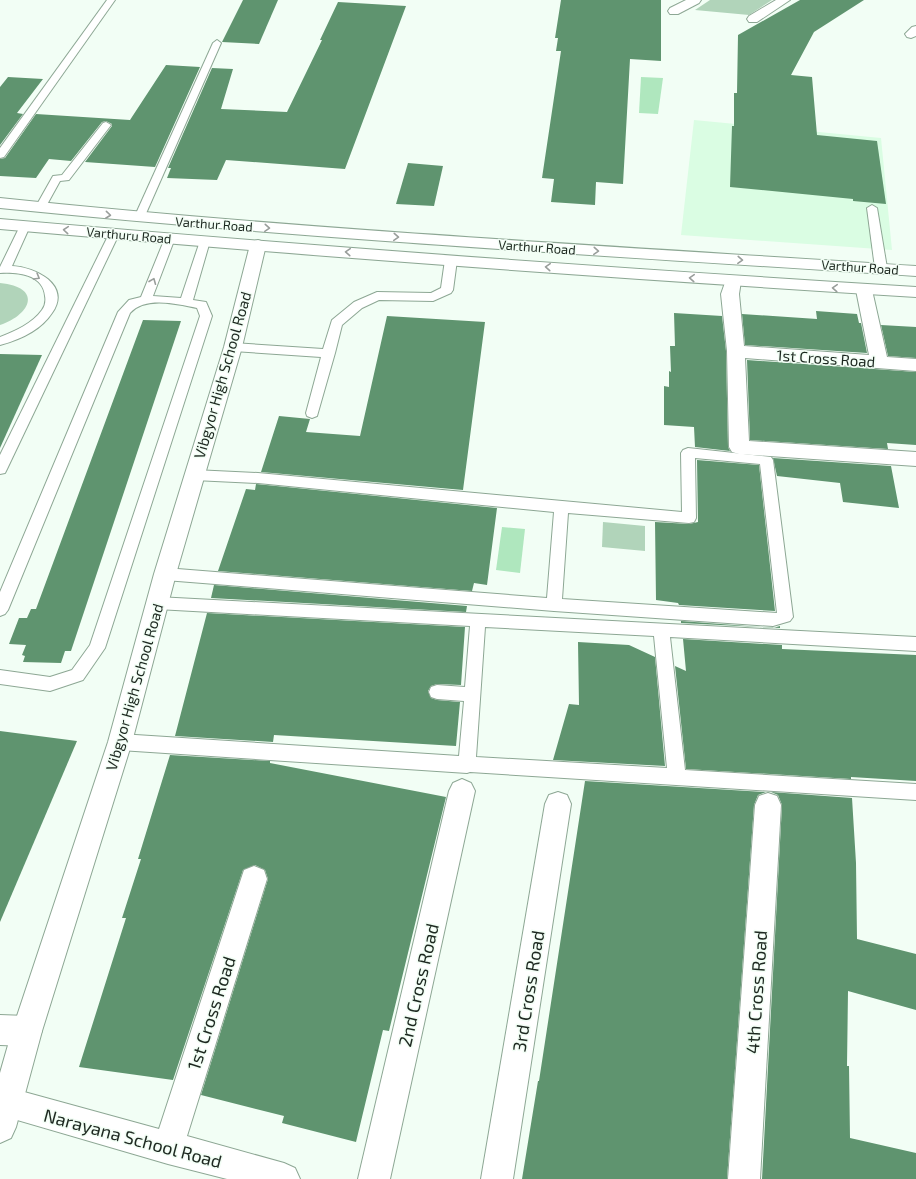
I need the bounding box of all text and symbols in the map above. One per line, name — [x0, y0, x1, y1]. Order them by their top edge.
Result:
one-way arrow — [105, 210, 111, 219]
street label: Varthur Road — [175, 213, 253, 235]
street label: Varthuru Road — [86, 223, 172, 247]
one-way arrow — [264, 223, 270, 232]
one-way arrow — [63, 225, 69, 234]
one-way arrow — [393, 233, 399, 242]
street label: Varthur Road — [498, 236, 576, 258]
one-way arrow — [345, 247, 352, 256]
one-way arrow — [593, 247, 599, 256]
one-way arrow — [737, 256, 743, 265]
street label: Varthur Road — [821, 256, 899, 278]
one-way arrow — [545, 262, 551, 271]
one-way arrow — [33, 272, 40, 280]
one-way arrow — [688, 273, 695, 282]
one-way arrow — [149, 278, 157, 285]
one-way arrow — [832, 284, 838, 293]
street label: Vibgyor High School Road — [190, 289, 254, 461]
street label: 1st Cross Road — [776, 346, 876, 370]
street label: Vibgyor High School Road — [102, 601, 166, 773]
street label: 2nd Cross Road — [393, 921, 443, 1049]
street label: 3rd Cross Road — [508, 929, 548, 1053]
street label: 4th Cross Road — [741, 930, 771, 1054]
street label: 1st Cross Road — [182, 953, 240, 1073]
street label: Narayana School Road — [42, 1104, 224, 1172]

